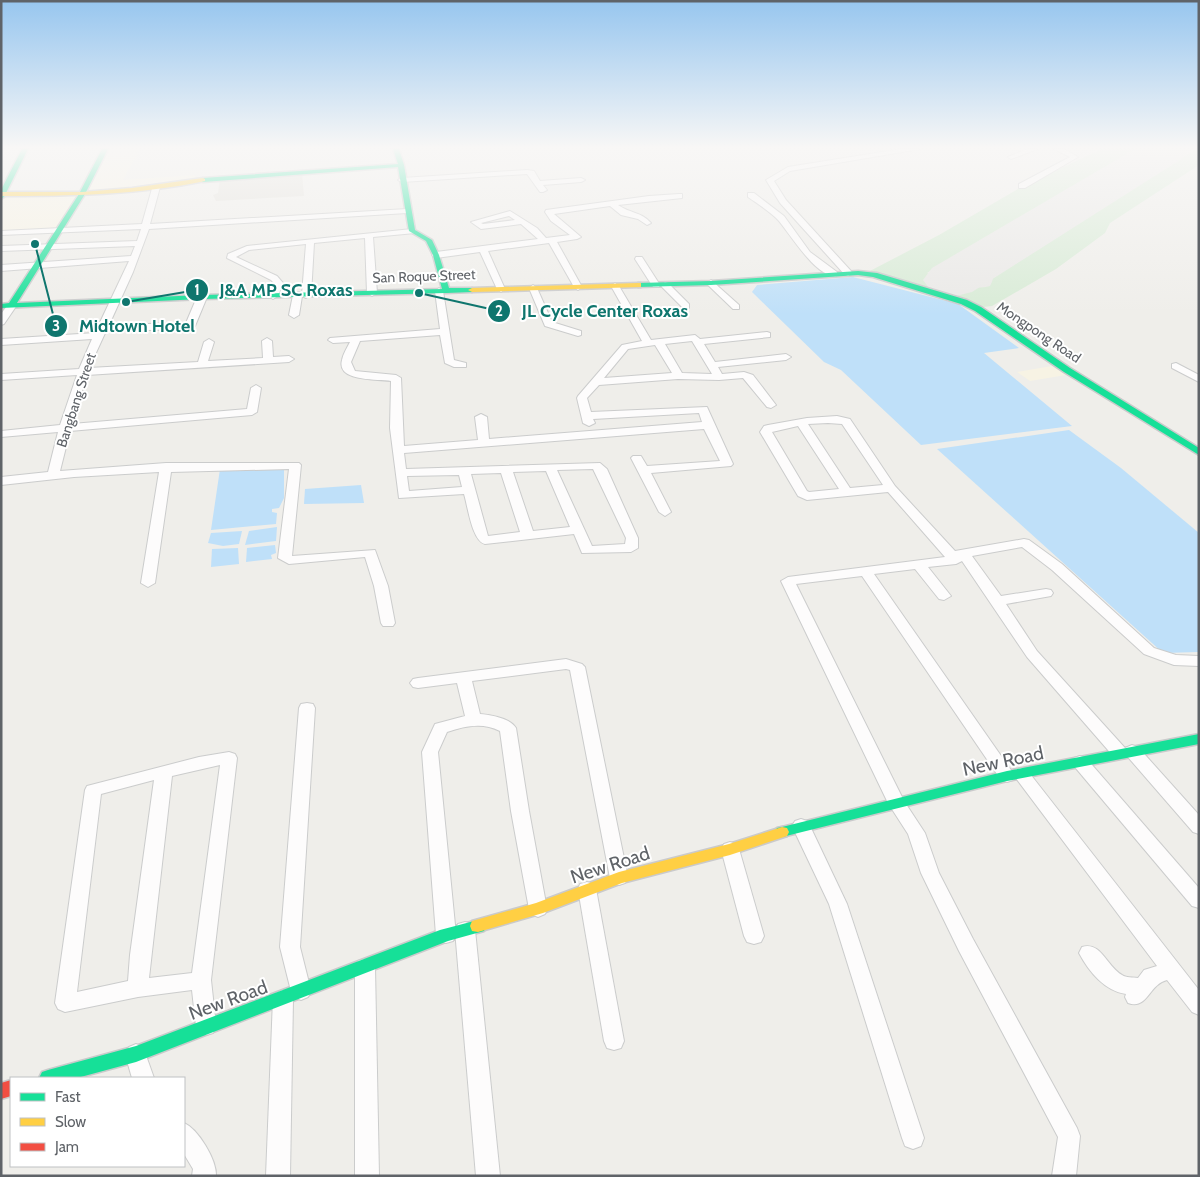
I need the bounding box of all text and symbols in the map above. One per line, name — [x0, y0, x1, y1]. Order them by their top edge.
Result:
street label: San Roque Street — [372, 265, 476, 287]
callout: J&A MP SC Roxas — [185, 273, 363, 306]
text: J&A MP SC Roxas — [218, 279, 353, 301]
text: 1 — [194, 281, 200, 299]
callout: JL Cycle Center Roxas — [487, 294, 698, 327]
street label: Mongpong Road — [994, 297, 1084, 367]
text: JL Cycle Center Roxas — [521, 300, 689, 322]
text: 2 — [495, 302, 503, 320]
callout: Midtown Hotel — [44, 310, 205, 343]
text: Midtown Hotel — [79, 315, 195, 337]
text: 3 — [52, 317, 60, 335]
street label: Bangbang Street — [52, 350, 100, 450]
street label: New Road — [960, 741, 1046, 781]
street label: New Road — [567, 841, 653, 889]
street label: New Road — [185, 975, 271, 1025]
legend — [10, 1077, 185, 1167]
text: Fast — [55, 1088, 80, 1106]
text: Slow — [55, 1113, 86, 1131]
text: Jam — [54, 1138, 79, 1156]

